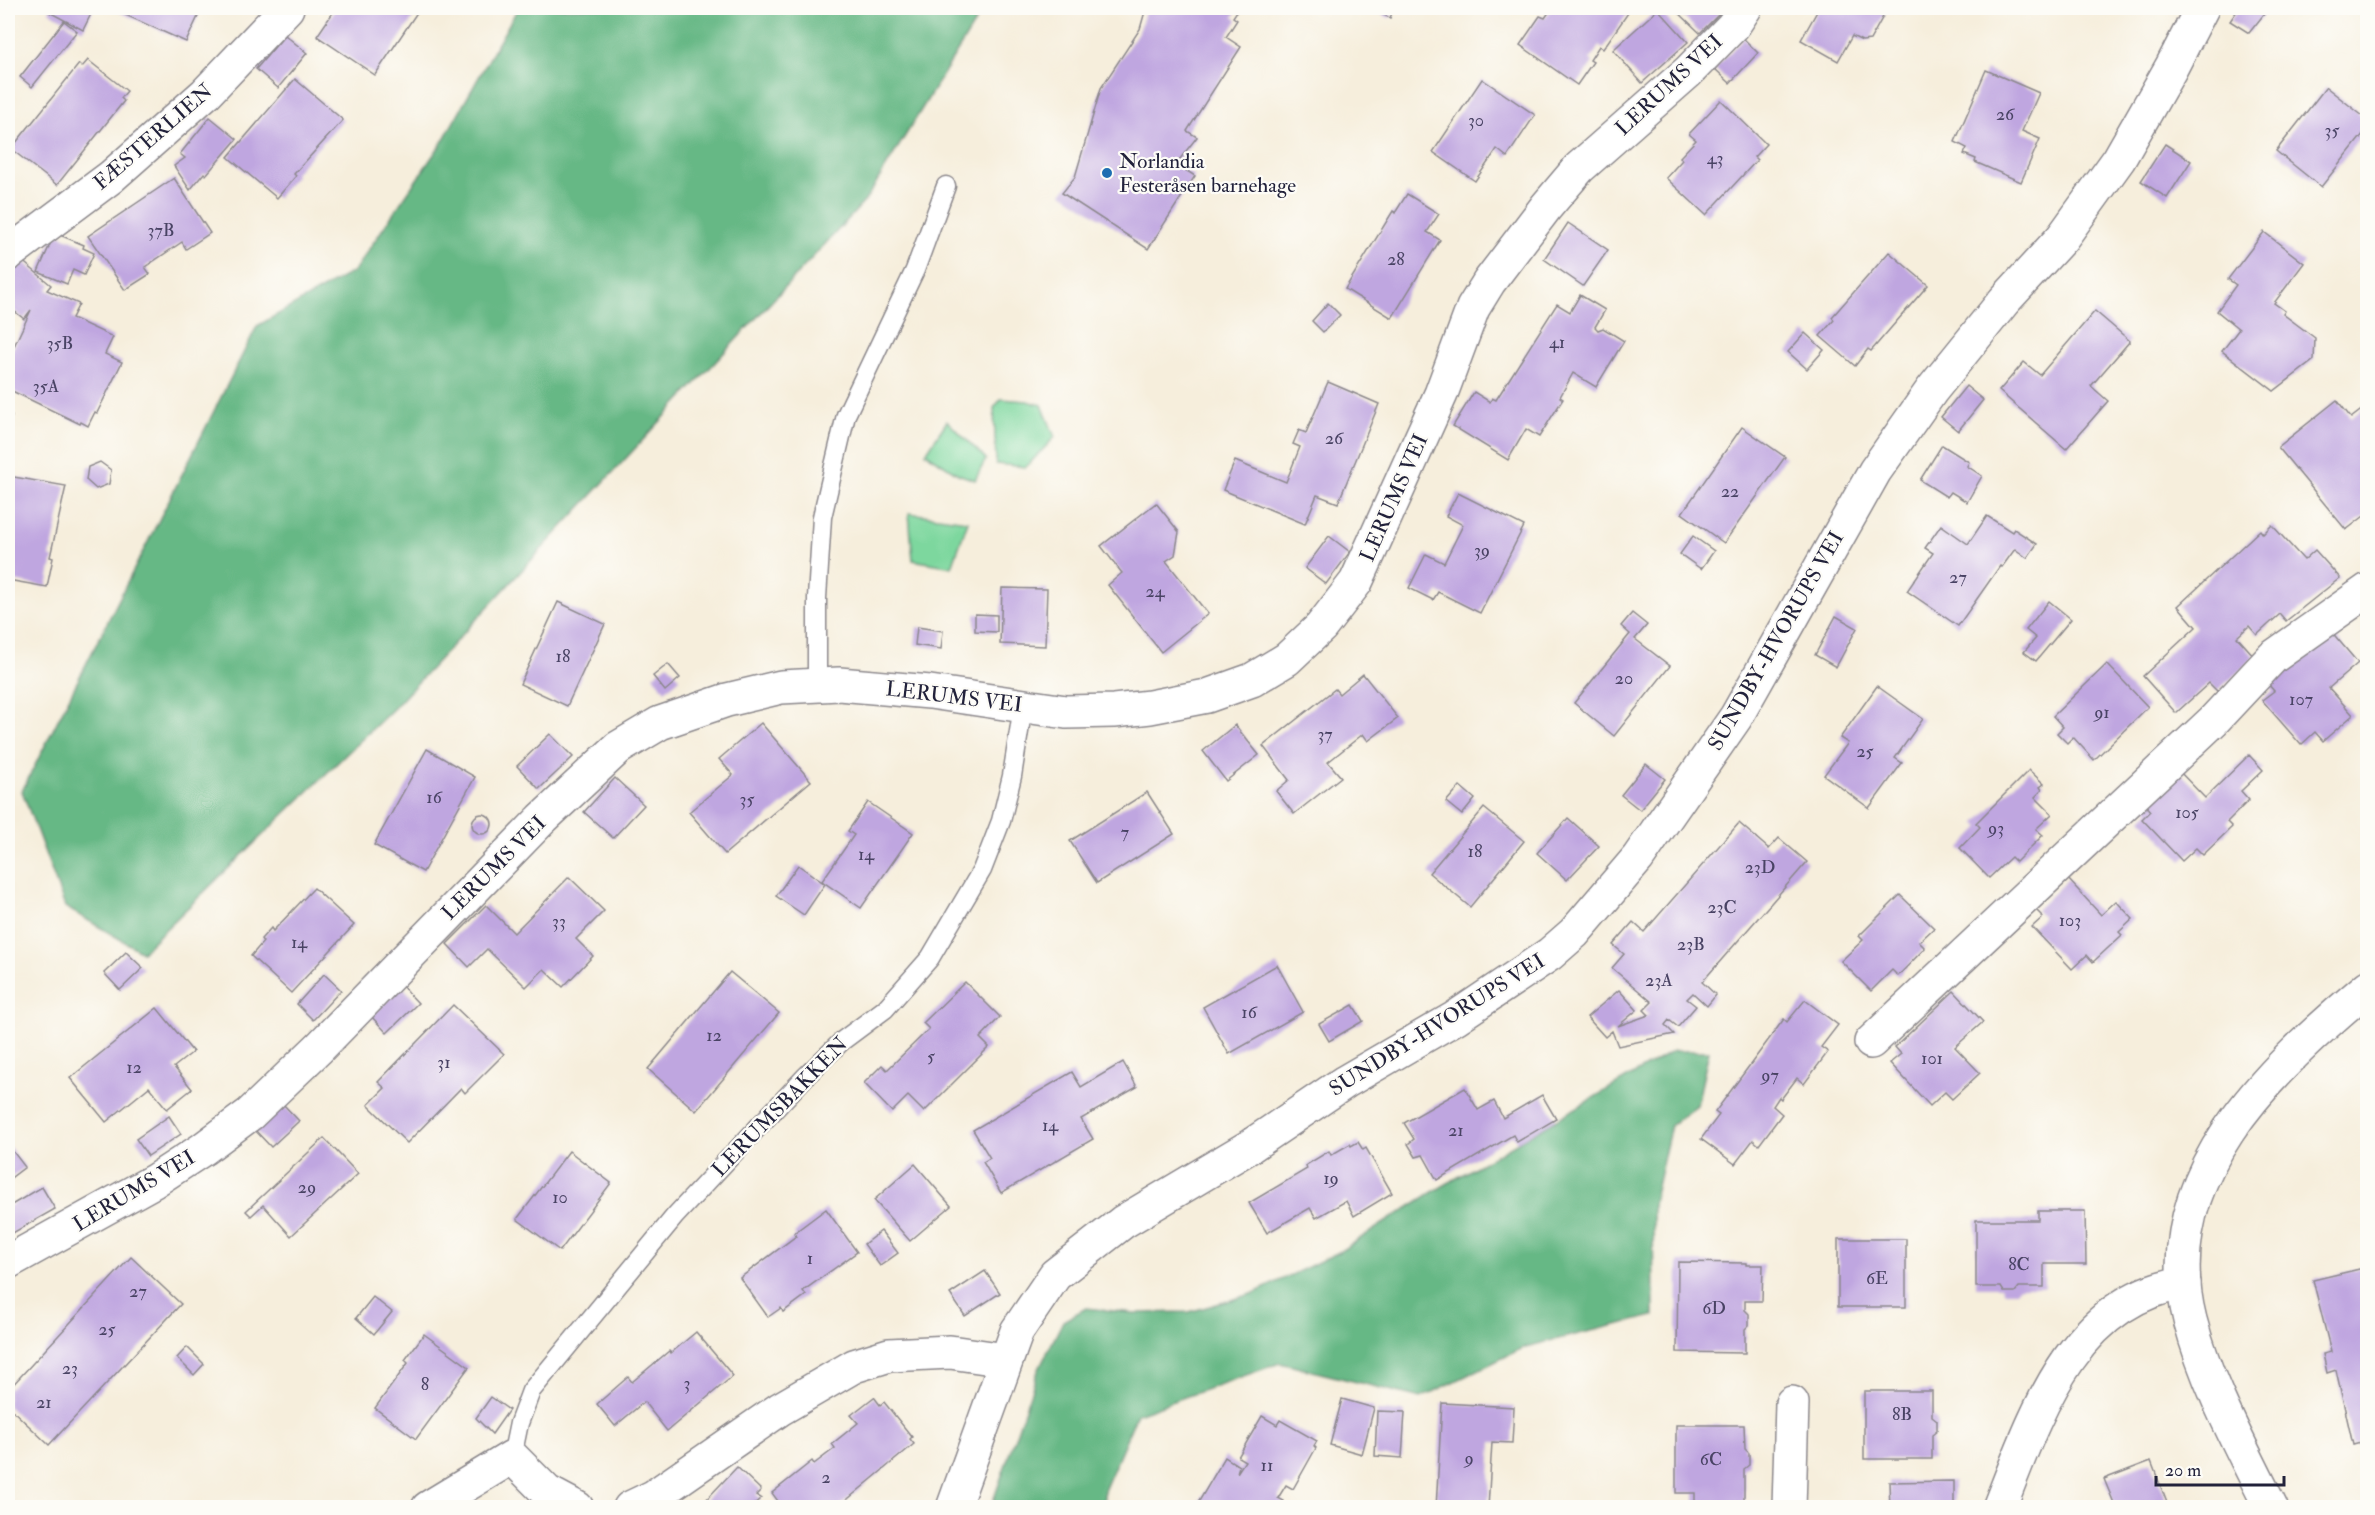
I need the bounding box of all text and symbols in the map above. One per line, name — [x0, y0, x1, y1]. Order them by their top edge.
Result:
street label: LERUMS VEI — [1610, 28, 1728, 142]
street label: FÆSTERLIEN — [88, 78, 218, 196]
house number: 26 — [1996, 103, 2015, 126]
house number: 30 — [1468, 109, 1484, 132]
house number: 35 — [2325, 119, 2339, 142]
house number: 43 — [1707, 147, 1723, 170]
place label: Norlandia Festeråsen barnehage — [1119, 148, 1296, 199]
marker: Norlandia Festeråsen barnehage — [1100, 166, 1114, 180]
house number: 37B — [148, 219, 174, 242]
house number: 28 — [1387, 248, 1405, 271]
house number: 41 — [1549, 331, 1565, 354]
house number: 35B — [47, 332, 73, 355]
house number: 35A — [33, 375, 60, 398]
house number: 26 — [1325, 427, 1344, 450]
street label: LERUMS VEI — [1354, 430, 1434, 566]
house number: 22 — [1721, 480, 1739, 503]
street label: SUNDBY-HVORUPS VEI — [1702, 526, 1850, 756]
house number: 39 — [1474, 539, 1490, 562]
house number: 27 — [1949, 566, 1967, 589]
house number: 24 — [1146, 580, 1166, 603]
house number: 18 — [556, 645, 570, 668]
house number: 20 — [1615, 667, 1633, 690]
street label: LERUMS VEI — [884, 675, 1024, 719]
house number: 107 — [2289, 688, 2313, 711]
house number: 91 — [2092, 701, 2110, 724]
house number: 37 — [1317, 723, 1333, 746]
house number: 25 — [1857, 740, 1874, 763]
house number: 16 — [426, 786, 443, 809]
house number: 35 — [740, 788, 754, 811]
house number: 105 — [2175, 801, 2199, 824]
street label: LERUMS VEI — [436, 810, 552, 926]
house number: 93 — [1986, 817, 2004, 840]
house number: 7 — [1121, 821, 1129, 844]
house number: 18 — [1468, 840, 1482, 863]
house number: 14 — [858, 843, 875, 866]
house number: 23D — [1745, 856, 1775, 879]
house number: 23C — [1707, 896, 1737, 919]
house number: 103 — [2059, 909, 2081, 932]
house number: 33 — [552, 910, 566, 933]
house number: 14 — [291, 931, 308, 954]
house number: 23B — [1677, 933, 1705, 956]
street label: SUNDBY-HVORUPS VEI — [1324, 948, 1550, 1102]
house number: 23A — [1645, 969, 1673, 992]
house number: 16 — [1241, 1001, 1258, 1024]
house number: 12 — [706, 1024, 722, 1047]
street label: LERUMSBAKKEN — [706, 1031, 854, 1183]
house number: 5 — [927, 1045, 935, 1068]
house number: 101 — [1921, 1047, 1943, 1070]
house number: 31 — [437, 1051, 451, 1074]
house number: 12 — [126, 1056, 142, 1079]
house number: 97 — [1759, 1064, 1779, 1087]
house number: 14 — [1042, 1114, 1059, 1137]
house number: 21 — [1448, 1119, 1464, 1142]
street label: LERUMS VEI — [68, 1144, 200, 1238]
house number: 19 — [1323, 1167, 1339, 1190]
house number: 29 — [298, 1176, 316, 1199]
house number: 10 — [552, 1186, 568, 1209]
house number: 1 — [807, 1247, 813, 1270]
house number: 8C — [2008, 1253, 2030, 1276]
house number: 6E — [1866, 1267, 1888, 1290]
house number: 27 — [129, 1280, 147, 1303]
house number: 6D — [1702, 1297, 1726, 1320]
house number: 25 — [99, 1318, 116, 1341]
house number: 23 — [62, 1357, 78, 1380]
house number: 3 — [684, 1372, 690, 1395]
house number: 8 — [421, 1373, 429, 1396]
house number: 21 — [36, 1391, 52, 1414]
house number: 8B — [1892, 1403, 1912, 1426]
house number: 9 — [1462, 1447, 1474, 1470]
house number: 6C — [1700, 1448, 1722, 1471]
scale bar — [2156, 1449, 2284, 1487]
house number: 11 — [1261, 1454, 1273, 1477]
text: 20 m — [2165, 1459, 2201, 1482]
house number: 2 — [821, 1466, 831, 1489]

